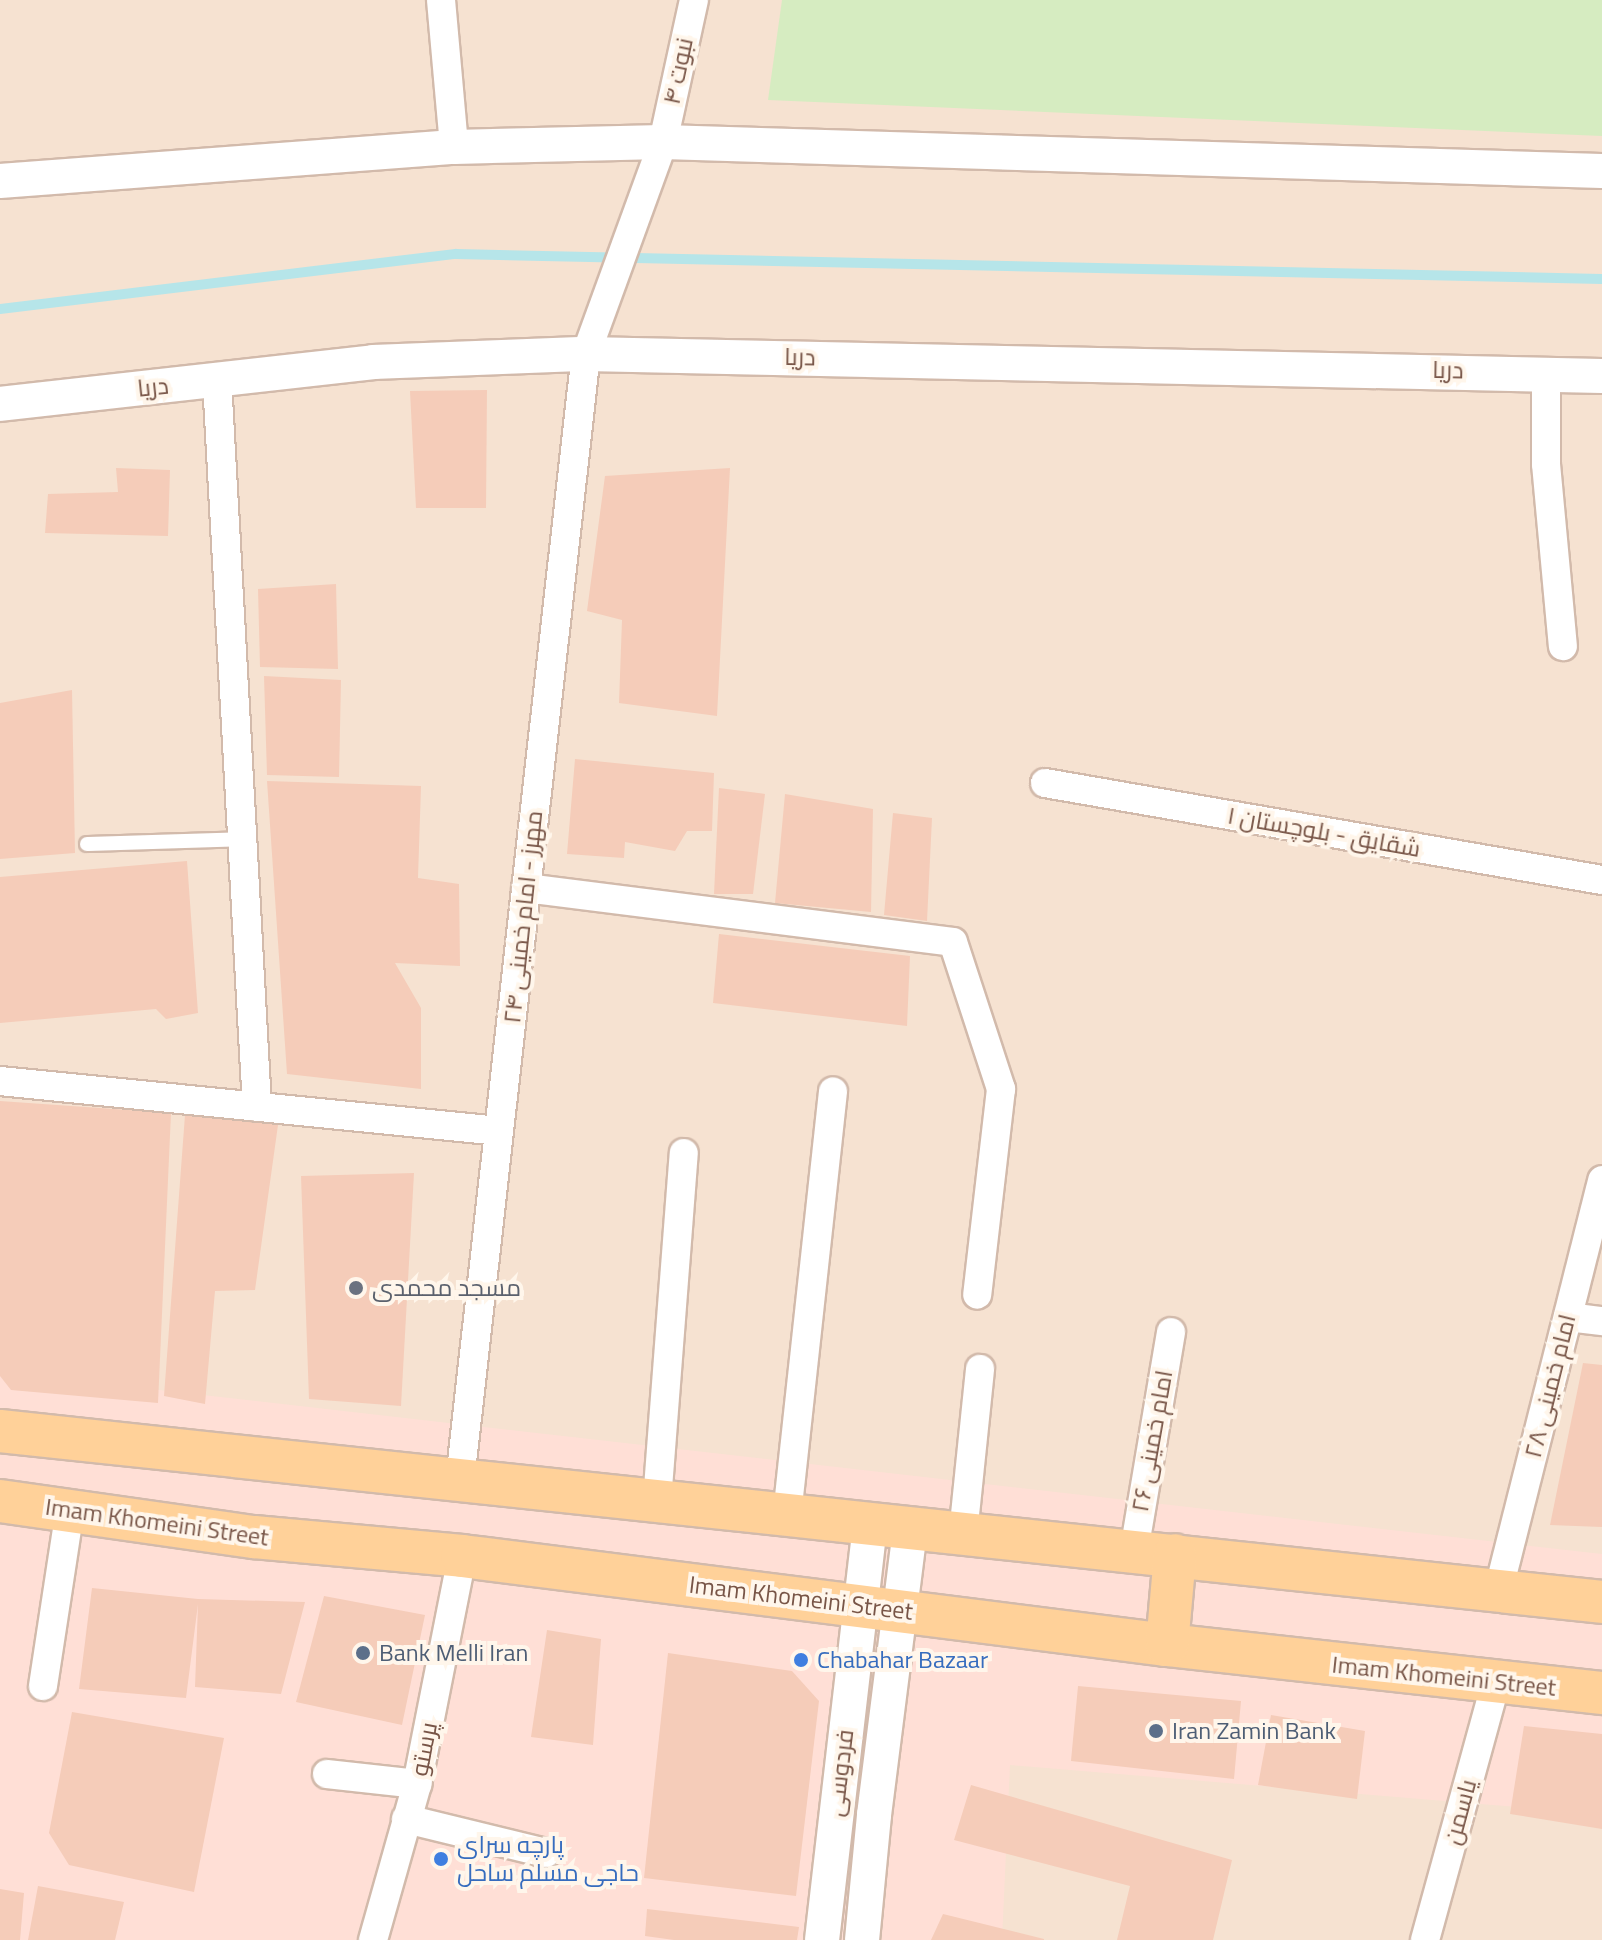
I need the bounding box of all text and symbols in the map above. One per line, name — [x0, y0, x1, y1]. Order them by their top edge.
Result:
street label: نبوت ۴ — [657, 35, 699, 107]
street label: دریا — [784, 342, 816, 372]
street label: دریا — [1432, 355, 1464, 385]
street label: دریا — [136, 371, 170, 403]
street label: شقایق - بلوچستان ۱ — [1225, 801, 1423, 863]
street label: مهرز - امام خمینی ۲۴ — [498, 809, 548, 1025]
place label: مسجد محمدی — [372, 1274, 521, 1302]
marker: مسجد محمدی — [347, 1279, 365, 1297]
street label: امام خمینی ۲۸ — [1518, 1311, 1582, 1461]
street label: امام خمینی ۲۶ — [1125, 1368, 1179, 1514]
street label: Imam Khomeini Street — [43, 1492, 271, 1552]
street label: Imam Khomeini Street — [687, 1570, 915, 1626]
place label: Bank Melli Iran — [379, 1639, 528, 1667]
marker: Bank Melli Iran — [354, 1644, 372, 1662]
place label: Chabahar Bazaar — [817, 1646, 988, 1674]
street label: Imam Khomeini Street — [1330, 1650, 1558, 1702]
marker: Chabahar Bazaar — [792, 1651, 810, 1669]
place label: Iran Zamin Bank — [1172, 1717, 1336, 1745]
street label: پرستو — [405, 1720, 443, 1778]
marker: Iran Zamin Bank — [1147, 1722, 1165, 1740]
street label: فردوسی — [820, 1728, 860, 1818]
street label: یاسمن — [1438, 1776, 1482, 1848]
place label: پارچه سرای حاجی مسلم ساحل — [457, 1831, 639, 1887]
marker: پارچه سرای حاجی مسلم ساحل — [432, 1850, 450, 1868]

